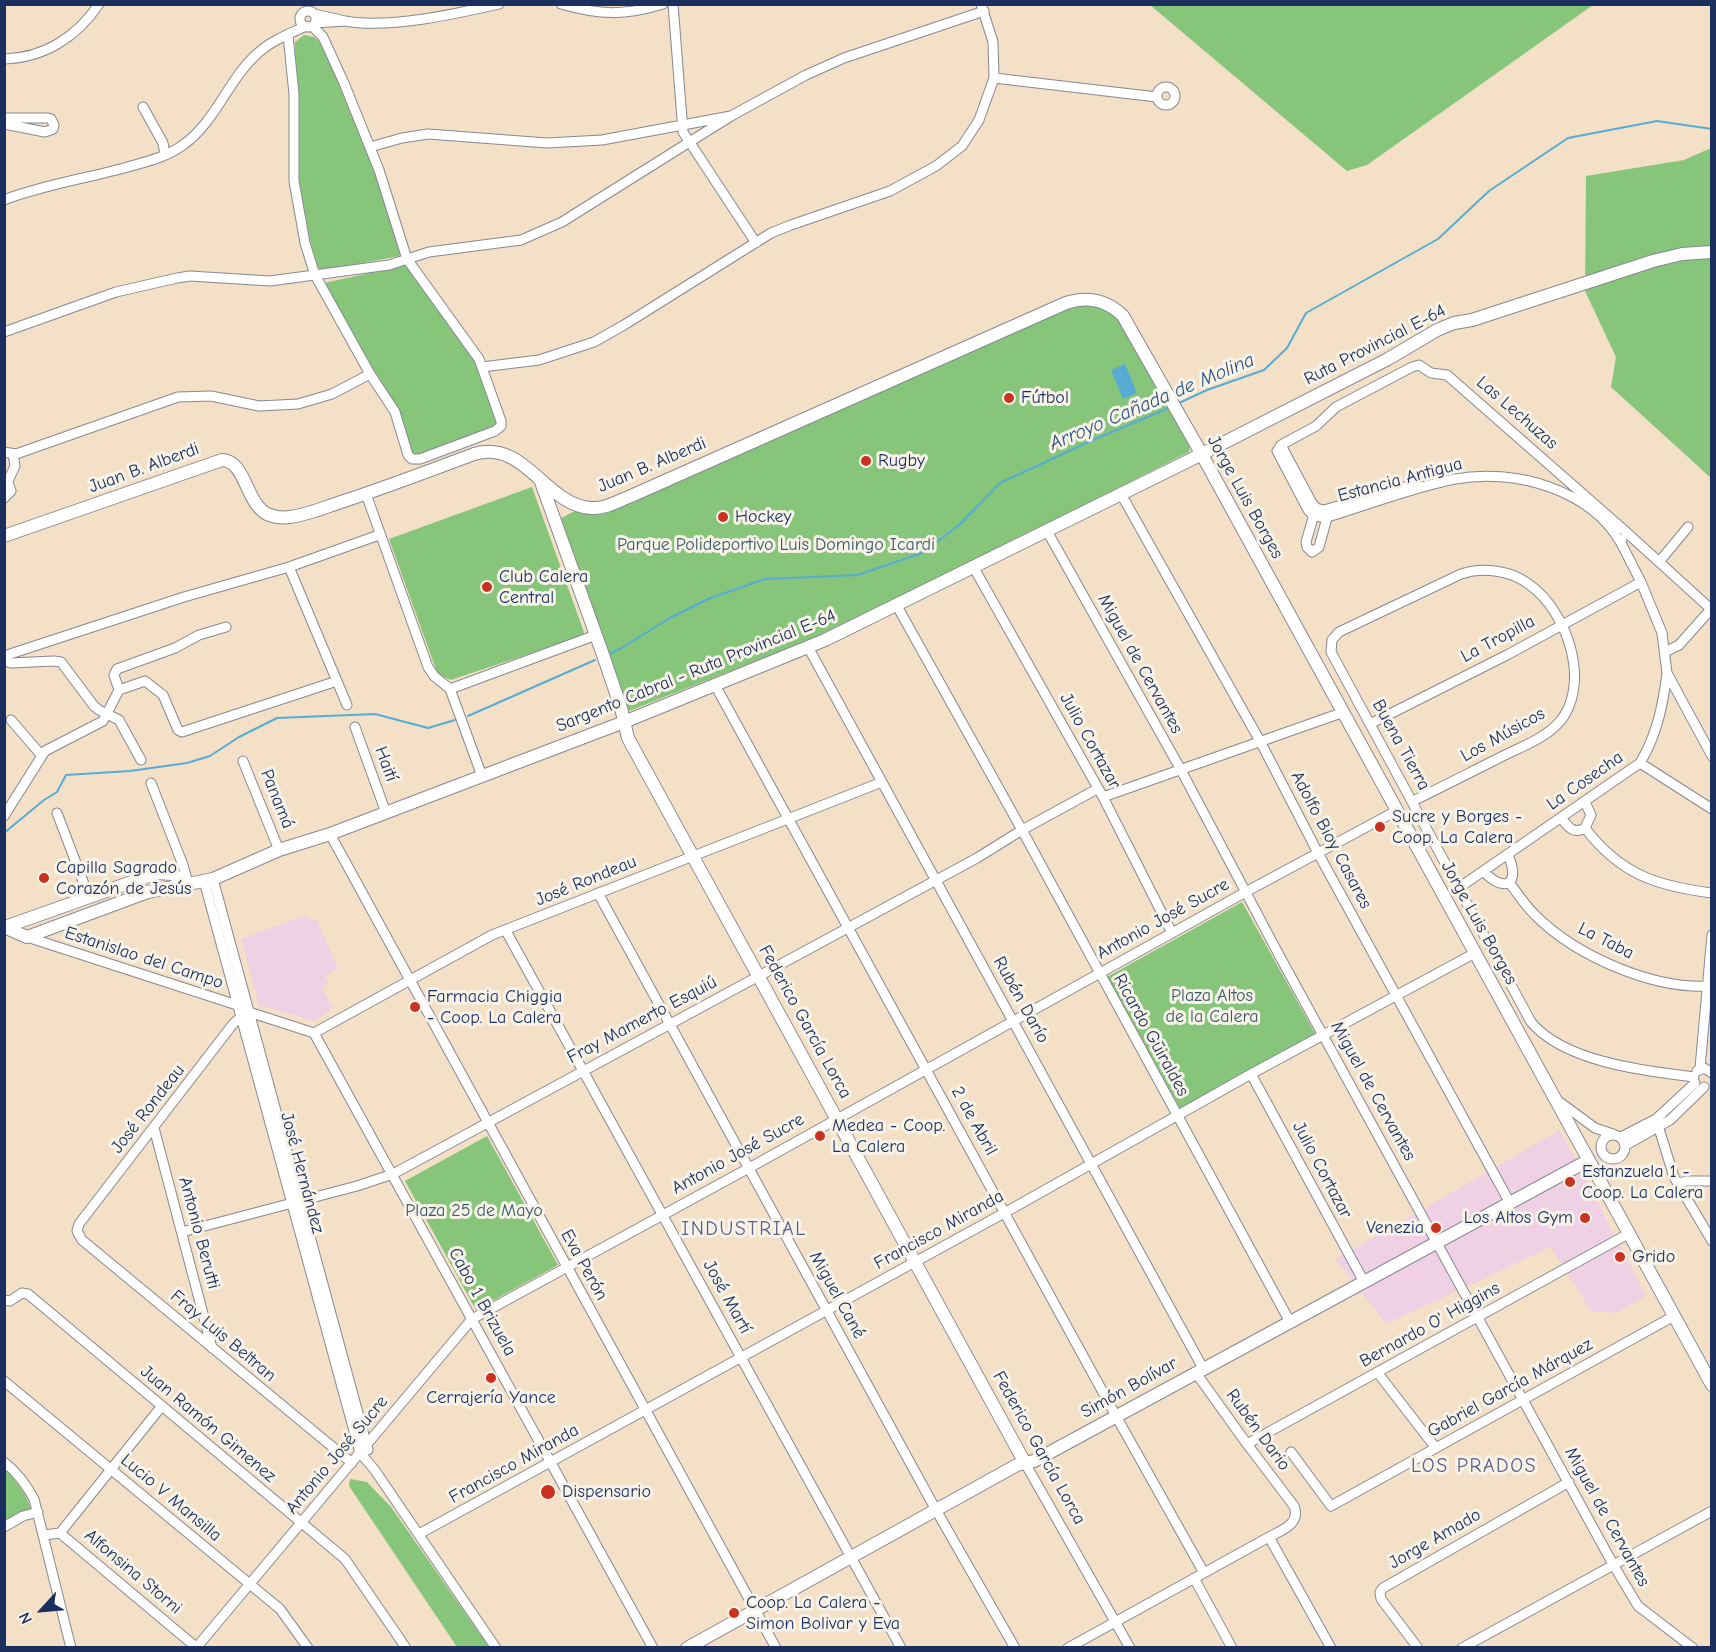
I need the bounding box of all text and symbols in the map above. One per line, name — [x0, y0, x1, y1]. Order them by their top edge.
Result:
street label: Ruta Provincial E-64 — [1301, 300, 1449, 390]
water label: Arroyo Cañada de Molina — [1046, 348, 1258, 456]
street label: Las Lechuzas — [1472, 372, 1562, 454]
place label: Fútbol — [1021, 387, 1069, 409]
marker: Fútbol — [1002, 391, 1016, 405]
street label: Jorge Luis Borges — [1202, 431, 1288, 563]
street label: Juan B. Alberdi — [594, 432, 710, 498]
street label: Juan B. Alberdi — [86, 438, 202, 498]
place label: Rugby — [878, 450, 925, 472]
street label: Estancia Antigua — [1335, 453, 1465, 507]
marker: Rugby — [859, 454, 873, 468]
place label: Hockey — [735, 506, 792, 528]
marker: Hockey — [716, 510, 730, 524]
park label: Parque Polideportivo Luis Domingo Icardi — [617, 534, 935, 556]
place label: Club Calera Central — [499, 566, 588, 608]
marker: Club Calera Central — [480, 580, 494, 594]
street label: Miguel de Cervantes — [1093, 590, 1187, 738]
street label: Sargento Cabral - Ruta Provincial E-64 — [553, 605, 839, 737]
street label: La Tropilla — [1457, 611, 1539, 667]
street label: Julio Cortazar — [1055, 689, 1125, 793]
street label: Buena Tierra — [1367, 696, 1435, 794]
street label: Los Músicos — [1457, 703, 1549, 767]
street label: Haití — [370, 744, 402, 784]
street label: La Cosecha — [1543, 747, 1627, 815]
street label: Panamá — [255, 766, 299, 832]
street label: Adolfo Bioy Casares — [1286, 767, 1376, 913]
place label: Sucre y Borges - Coop. La Calera — [1392, 806, 1522, 848]
marker: Sucre y Borges - Coop. La Calera — [1373, 820, 1387, 834]
street label: José Rondeau — [532, 851, 640, 911]
place label: Capilla Sagrado Corazón de Jesús — [56, 857, 192, 900]
street label: Jorge Luis Borges — [1436, 857, 1522, 989]
marker: Capilla Sagrado Corazón de Jesús — [37, 871, 51, 885]
street label: Antonio José Sucre — [1093, 874, 1233, 964]
street label: La Taba — [1574, 918, 1638, 964]
street label: Estanislao del Campo — [62, 922, 226, 994]
street label: Federico García Lorca — [754, 942, 856, 1102]
street label: Rubén Darío — [988, 953, 1054, 1047]
street label: Ricardo Güiraldes — [1108, 970, 1194, 1100]
street label: Fray Mamerto Esquiú — [564, 971, 720, 1069]
park label: Plaza Altos de la Calera — [1165, 985, 1259, 1028]
place label: Farmacia Chiggia - Coop. La Calera — [427, 986, 562, 1028]
marker: Farmacia Chiggia - Coop. La Calera — [408, 1000, 422, 1014]
street label: Miguel de Cervantes — [1326, 1017, 1420, 1165]
street label: José Rondeau — [107, 1060, 189, 1158]
street label: 2 de Abril — [946, 1083, 1002, 1159]
street label: Antonio José Sucre — [668, 1109, 808, 1199]
street label: José Hernández — [275, 1110, 329, 1236]
place label: Medea - Coop. La Calera — [832, 1115, 945, 1158]
street label: Julio Cortazar — [1287, 1118, 1357, 1222]
marker: Medea - Coop. La Calera — [813, 1129, 827, 1143]
place label: Estanzuela 1 - Coop. La Calera — [1582, 1161, 1703, 1204]
street label: Antonio Berutti — [174, 1175, 224, 1291]
marker: Estanzuela 1 - Coop. La Calera — [1563, 1175, 1577, 1189]
street label: Francisco Miranda — [870, 1185, 1008, 1275]
park label: Plaza 25 de Mayo — [405, 1200, 543, 1222]
place label: Los Altos Gym — [1464, 1207, 1573, 1229]
marker: Los Altos Gym — [1578, 1211, 1592, 1225]
district label: INDUSTRIAL — [681, 1217, 807, 1241]
place label: Venezia — [1366, 1217, 1424, 1239]
marker: Venezia — [1429, 1221, 1443, 1235]
street label: Eva Perón — [556, 1226, 612, 1304]
street label: Cabo 1 Brizuela — [443, 1244, 521, 1360]
place label: Grido — [1632, 1246, 1675, 1268]
street label: Miguel Cané — [804, 1248, 870, 1342]
marker: Grido — [1613, 1250, 1627, 1264]
street label: José Martí — [698, 1256, 756, 1338]
street label: Bernardo O' Higgins — [1356, 1277, 1504, 1373]
street label: Fray Luis Beltran — [166, 1285, 280, 1387]
street label: Gabriel García Márquez — [1424, 1334, 1596, 1442]
street label: Simón Bolívar — [1077, 1353, 1181, 1423]
street label: Juan Ramón Gimenez — [136, 1361, 280, 1487]
street label: Federico García Lorca — [988, 1368, 1090, 1528]
marker: Cerrajería Yance — [484, 1371, 498, 1385]
street label: Rubén Dario — [1221, 1385, 1295, 1475]
place label: Cerrajería Yance — [426, 1387, 556, 1409]
street label: Antonio José Sucre — [281, 1391, 393, 1519]
street label: Francisco Miranda — [445, 1419, 583, 1509]
street label: Miguel de Cervantes — [1560, 1443, 1654, 1591]
street label: Lucio V Mansilla — [116, 1450, 226, 1546]
district label: LOS PRADOS — [1411, 1454, 1537, 1478]
place label: Dispensario — [562, 1481, 651, 1503]
marker: Dispensario — [539, 1483, 557, 1501]
street label: Jorge Amado — [1385, 1504, 1485, 1574]
street label: Alfonsina Storni — [80, 1525, 186, 1619]
north arrow — [12, 1580, 72, 1640]
place label: Coop. La Calera - Simon Bolivar y Eva — [746, 1592, 900, 1634]
marker: Coop. La Calera - Simon Bolivar y Eva — [727, 1606, 741, 1620]
text: N — [15, 1609, 36, 1627]

